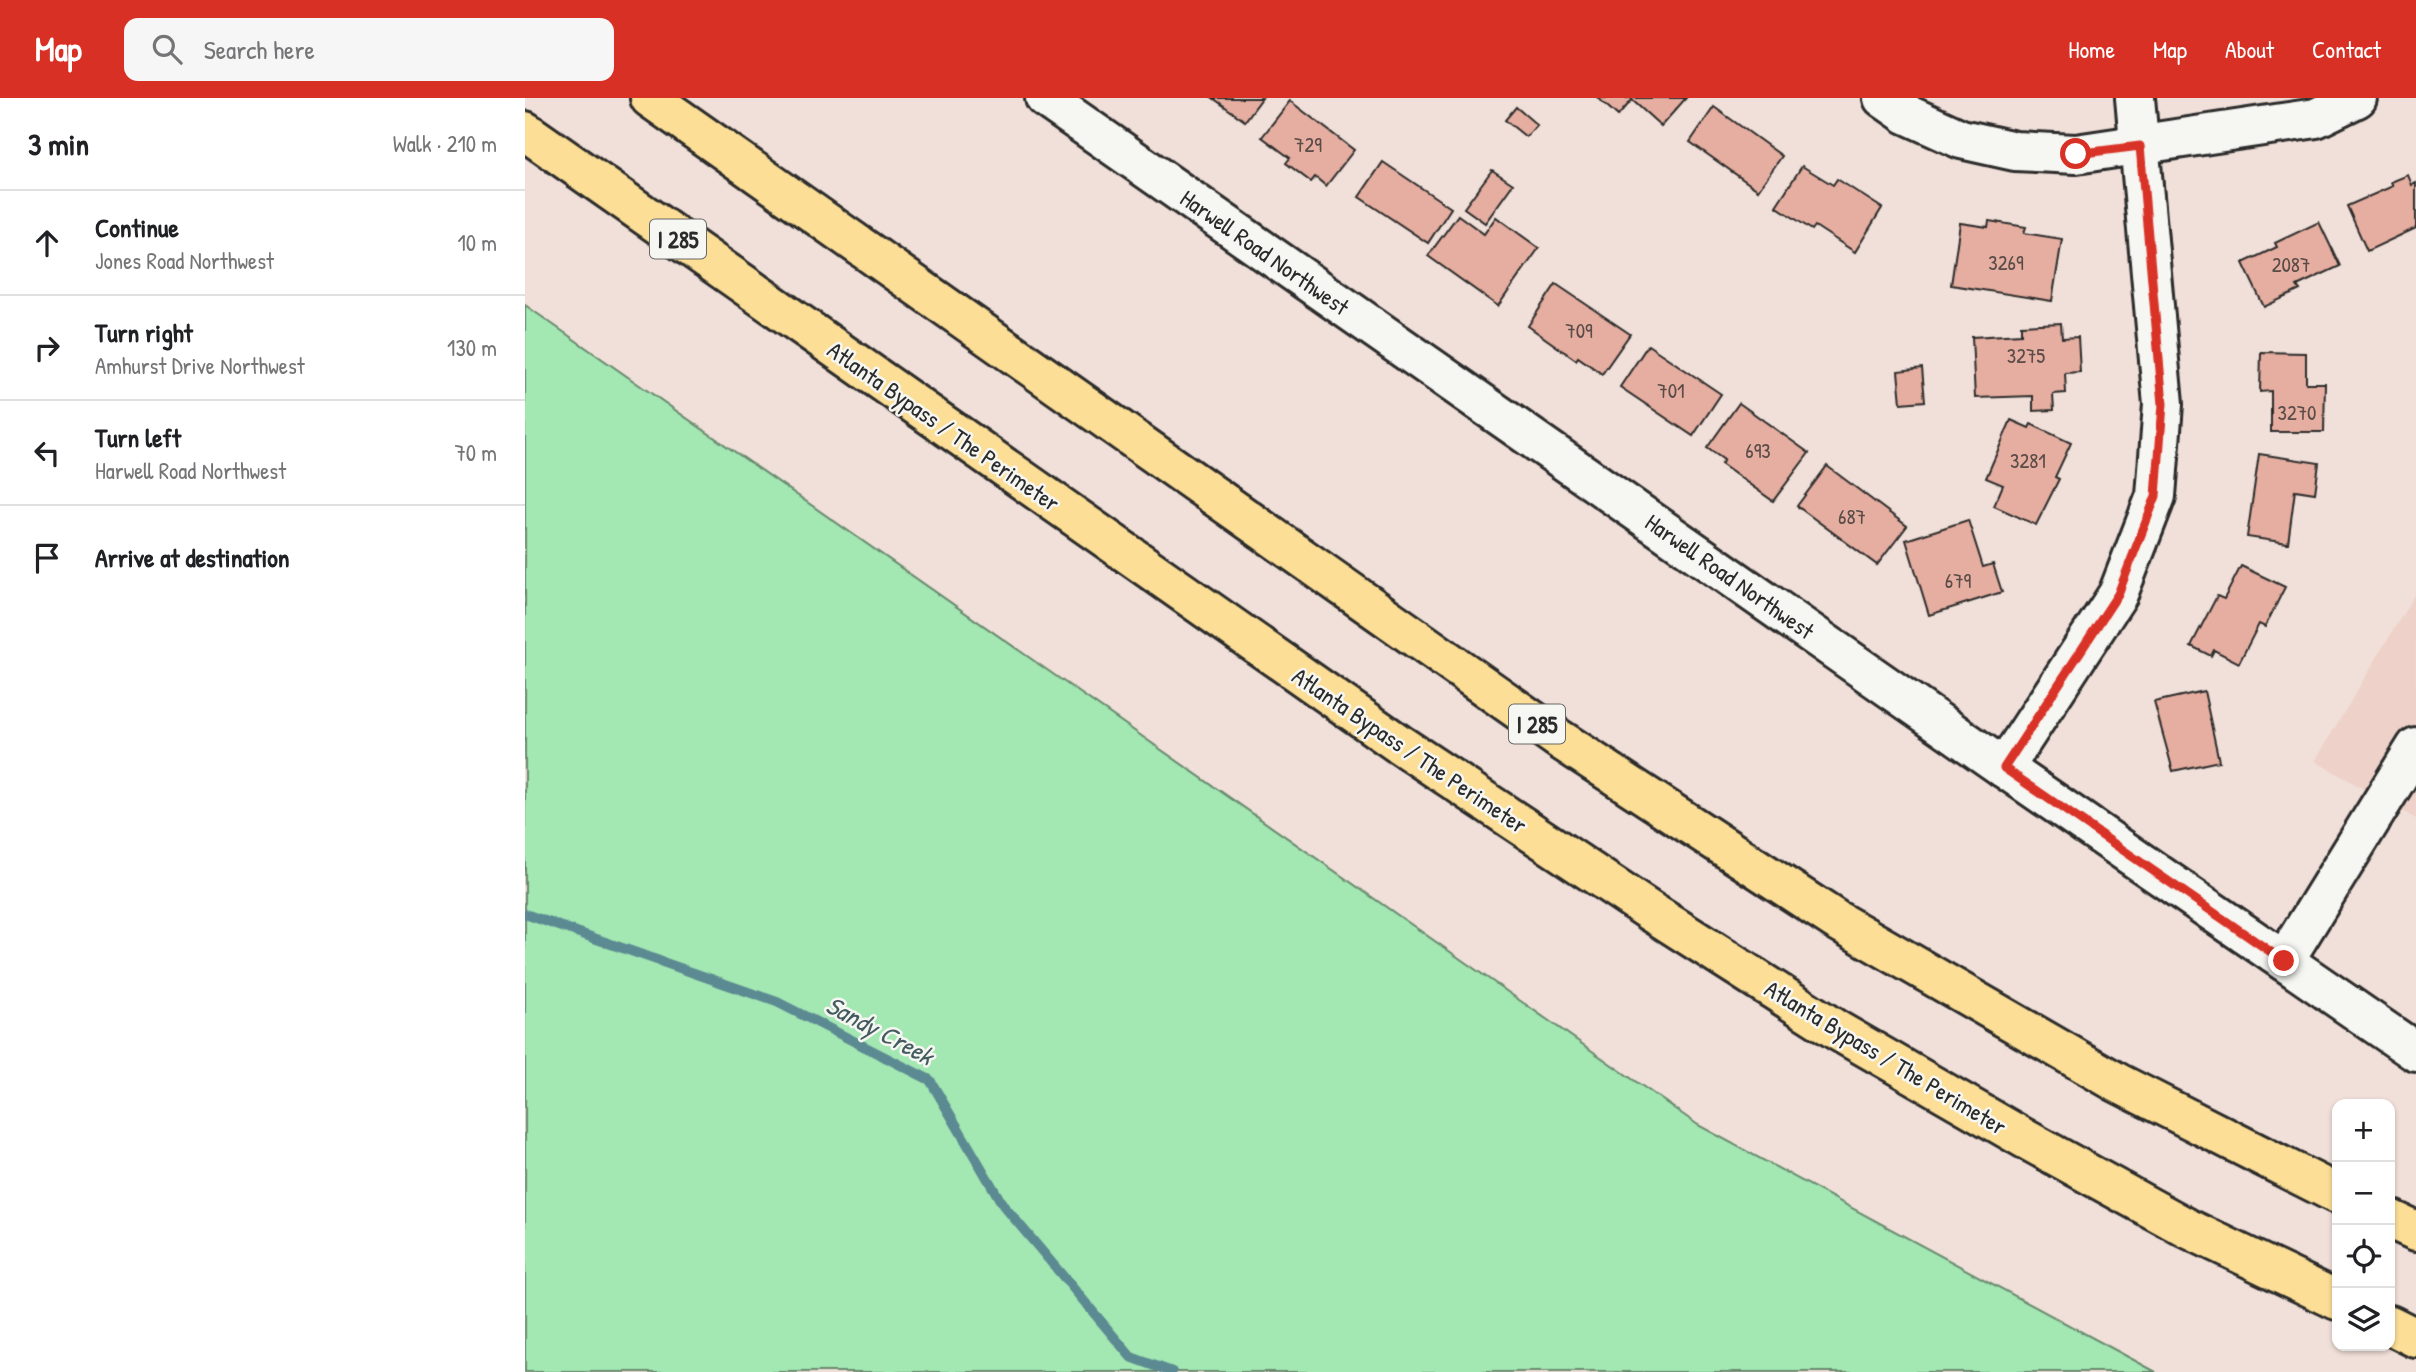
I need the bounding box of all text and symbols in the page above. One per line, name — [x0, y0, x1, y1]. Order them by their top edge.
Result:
search box — [124, 18, 614, 81]
text: Map — [35, 27, 82, 71]
icon: search — [148, 30, 186, 68]
text: Search here — [204, 32, 315, 67]
text: Home — [2068, 33, 2115, 65]
text: Map — [2153, 33, 2187, 65]
text: About — [2225, 33, 2274, 65]
text: Contact — [2312, 33, 2381, 65]
text: 3 min — [28, 124, 89, 164]
text: Walk · 210 m — [393, 128, 497, 159]
house number: 729 — [1294, 130, 1322, 159]
route start — [2060, 138, 2091, 169]
street label: Harwell Road Northwest — [1174, 182, 1356, 323]
text: Continue — [95, 210, 179, 245]
road number: I 285 — [650, 220, 706, 258]
icon: ahead — [28, 224, 66, 262]
text: 10 m — [457, 227, 497, 258]
text: Jones Road Northwest — [95, 245, 274, 276]
house number: 3269 — [1988, 248, 2024, 277]
house number: 2087 — [2272, 250, 2310, 279]
text: Turn right — [95, 315, 193, 350]
house number: 709 — [1565, 316, 1593, 345]
icon: right — [28, 329, 66, 367]
text: 130 m — [447, 332, 497, 363]
street label: Atlanta Bypass / The Perimeter — [822, 334, 1066, 518]
house number: 3275 — [2007, 341, 2045, 370]
text: Amhurst Drive Northwest — [95, 350, 305, 381]
house number: 701 — [1657, 376, 1685, 405]
house number: 3270 — [2277, 398, 2317, 427]
text: Turn left — [95, 420, 181, 455]
icon: left — [28, 434, 66, 472]
house number: 693 — [1745, 436, 1771, 465]
text: 70 m — [454, 437, 497, 468]
house number: 3281 — [2010, 446, 2046, 475]
text: Harwell Road Northwest — [95, 455, 286, 486]
house number: 687 — [1838, 502, 1866, 531]
street label: Harwell Road Northwest — [1639, 506, 1821, 647]
icon: arrive — [28, 539, 66, 577]
text: Arrive at destination — [95, 540, 290, 575]
house number: 679 — [1945, 566, 1972, 595]
street label: Atlanta Bypass / The Perimeter — [1286, 659, 1534, 841]
road number: I 285 — [1509, 704, 1565, 744]
route end — [2268, 945, 2299, 976]
street label: Atlanta Bypass / The Perimeter — [1759, 972, 2013, 1142]
water label: Sandy Creek — [820, 987, 942, 1075]
map controls — [2332, 1099, 2395, 1351]
button: + — [2332, 1099, 2395, 1162]
button: − — [2332, 1162, 2395, 1225]
button: locate — [2332, 1225, 2395, 1288]
button: layers — [2332, 1288, 2395, 1351]

